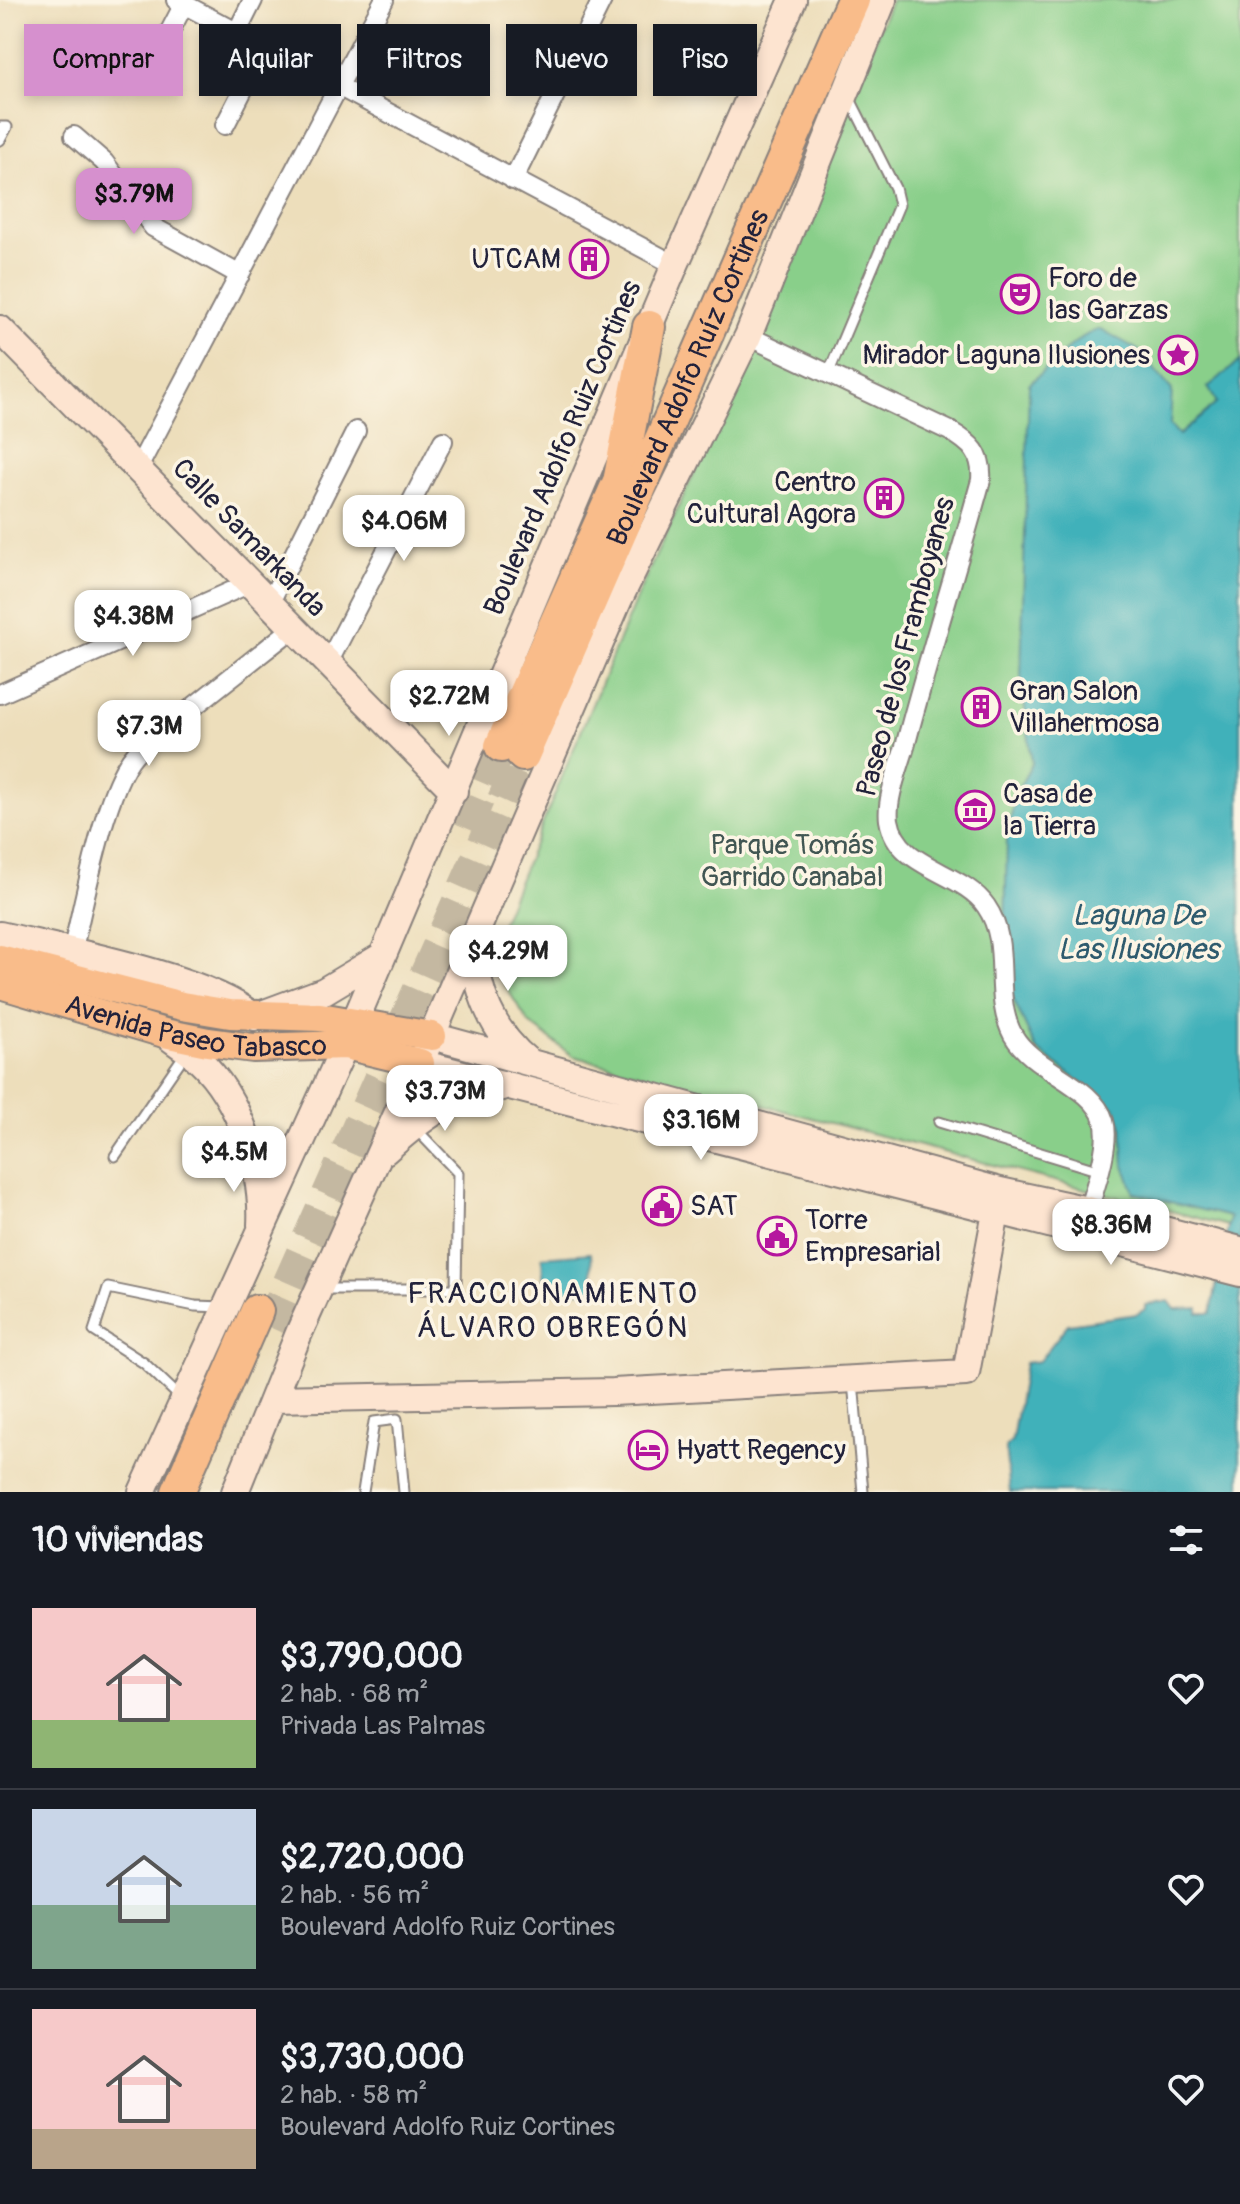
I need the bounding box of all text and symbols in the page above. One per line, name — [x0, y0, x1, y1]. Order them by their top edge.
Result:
chip: Comprar — [24, 24, 183, 96]
chip: Alquilar — [199, 24, 341, 96]
chip: Filtros — [357, 24, 490, 96]
chip: Nuevo — [506, 24, 637, 96]
chip: Piso — [653, 24, 757, 96]
pin: $3.79M — [69, 168, 199, 236]
text: $3.79M — [94, 178, 174, 210]
street label: Boulevard Adolfo Ruíz Cortines — [599, 203, 777, 551]
building icon: UTCAM — [568, 238, 610, 280]
place label: UTCAM — [471, 242, 561, 277]
place label: Foro de las Garzas — [1048, 261, 1168, 328]
theatre icon: Foro de las Garzas — [999, 273, 1041, 315]
street label: Boulevard Adolfo Ruiz Cortines — [476, 275, 650, 621]
place icon: Mirador Laguna Ilusiones — [1157, 334, 1199, 376]
place label: Mirador Laguna Ilusiones — [863, 338, 1150, 373]
street label: Calle Samarkanda — [164, 451, 334, 625]
place label: Centro Cultural Agora — [687, 465, 856, 532]
building icon: Centro Cultural Agora — [863, 477, 905, 519]
street label: Paseo de los Framboyanes — [849, 493, 963, 801]
pin: $4.06M — [339, 495, 469, 563]
text: $4.06M — [361, 505, 447, 537]
pin: $4.38M — [68, 590, 198, 658]
text: $4.38M — [92, 600, 174, 632]
pin: $2.72M — [384, 670, 514, 738]
place label: Gran Salon Villahermosa — [1009, 674, 1159, 741]
text: $2.72M — [408, 680, 490, 712]
building icon: Gran Salon Villahermosa — [960, 686, 1002, 728]
pin: $7.3M — [93, 700, 205, 768]
text: $7.3M — [116, 710, 182, 742]
place label: Casa de la Tierra — [1003, 777, 1096, 844]
museum icon: Casa de la Tierra — [954, 789, 996, 831]
park label: Parque Tomás Garrido Canabal — [701, 828, 883, 895]
water label: Laguna De Las Ilusiones — [1057, 897, 1222, 968]
pin: $4.29M — [443, 925, 573, 993]
text: $4.29M — [467, 935, 549, 967]
street label: Avenida Paseo Tabasco — [61, 987, 327, 1066]
pin: $3.73M — [380, 1065, 510, 1133]
text: $3.73M — [404, 1075, 486, 1107]
pin: $3.16M — [636, 1094, 766, 1162]
text: $3.16M — [662, 1104, 740, 1136]
pin: $4.5M — [178, 1126, 290, 1194]
text: $4.5M — [200, 1136, 268, 1168]
public building icon: SAT — [641, 1185, 683, 1227]
place label: SAT — [690, 1189, 738, 1224]
pin: $8.36M — [1046, 1199, 1176, 1267]
place label: Torre Empresarial — [805, 1203, 941, 1270]
text: $8.36M — [1070, 1209, 1152, 1241]
public building icon: Torre Empresarial — [756, 1215, 798, 1257]
district label: FRACCIONAMIENTO ÁLVARO OBREGÓN — [407, 1275, 699, 1346]
hotel icon: Hyatt Regency — [627, 1429, 669, 1471]
place label: Hyatt Regency — [676, 1433, 846, 1468]
icon: filters — [1164, 1518, 1208, 1562]
text: 10 viviendas — [32, 1519, 203, 1562]
text: $3,790,000 — [280, 1635, 463, 1678]
icon: home — [96, 1640, 192, 1736]
icon: heart — [1164, 1666, 1208, 1710]
text: 2 hab. · 68 m² — [280, 1678, 428, 1710]
text: Privada Las Palmas — [280, 1710, 485, 1742]
text: $2,720,000 — [280, 1836, 465, 1879]
icon: home — [96, 1841, 192, 1937]
icon: heart — [1164, 1867, 1208, 1911]
text: 2 hab. · 56 m² — [280, 1879, 429, 1911]
text: Boulevard Adolfo Ruiz Cortines — [280, 1911, 615, 1943]
text: $3,730,000 — [280, 2036, 465, 2079]
icon: home — [96, 2041, 192, 2137]
icon: heart — [1164, 2067, 1208, 2111]
text: 2 hab. · 58 m² — [280, 2079, 427, 2111]
text: Boulevard Adolfo Ruiz Cortines — [280, 2111, 615, 2143]

